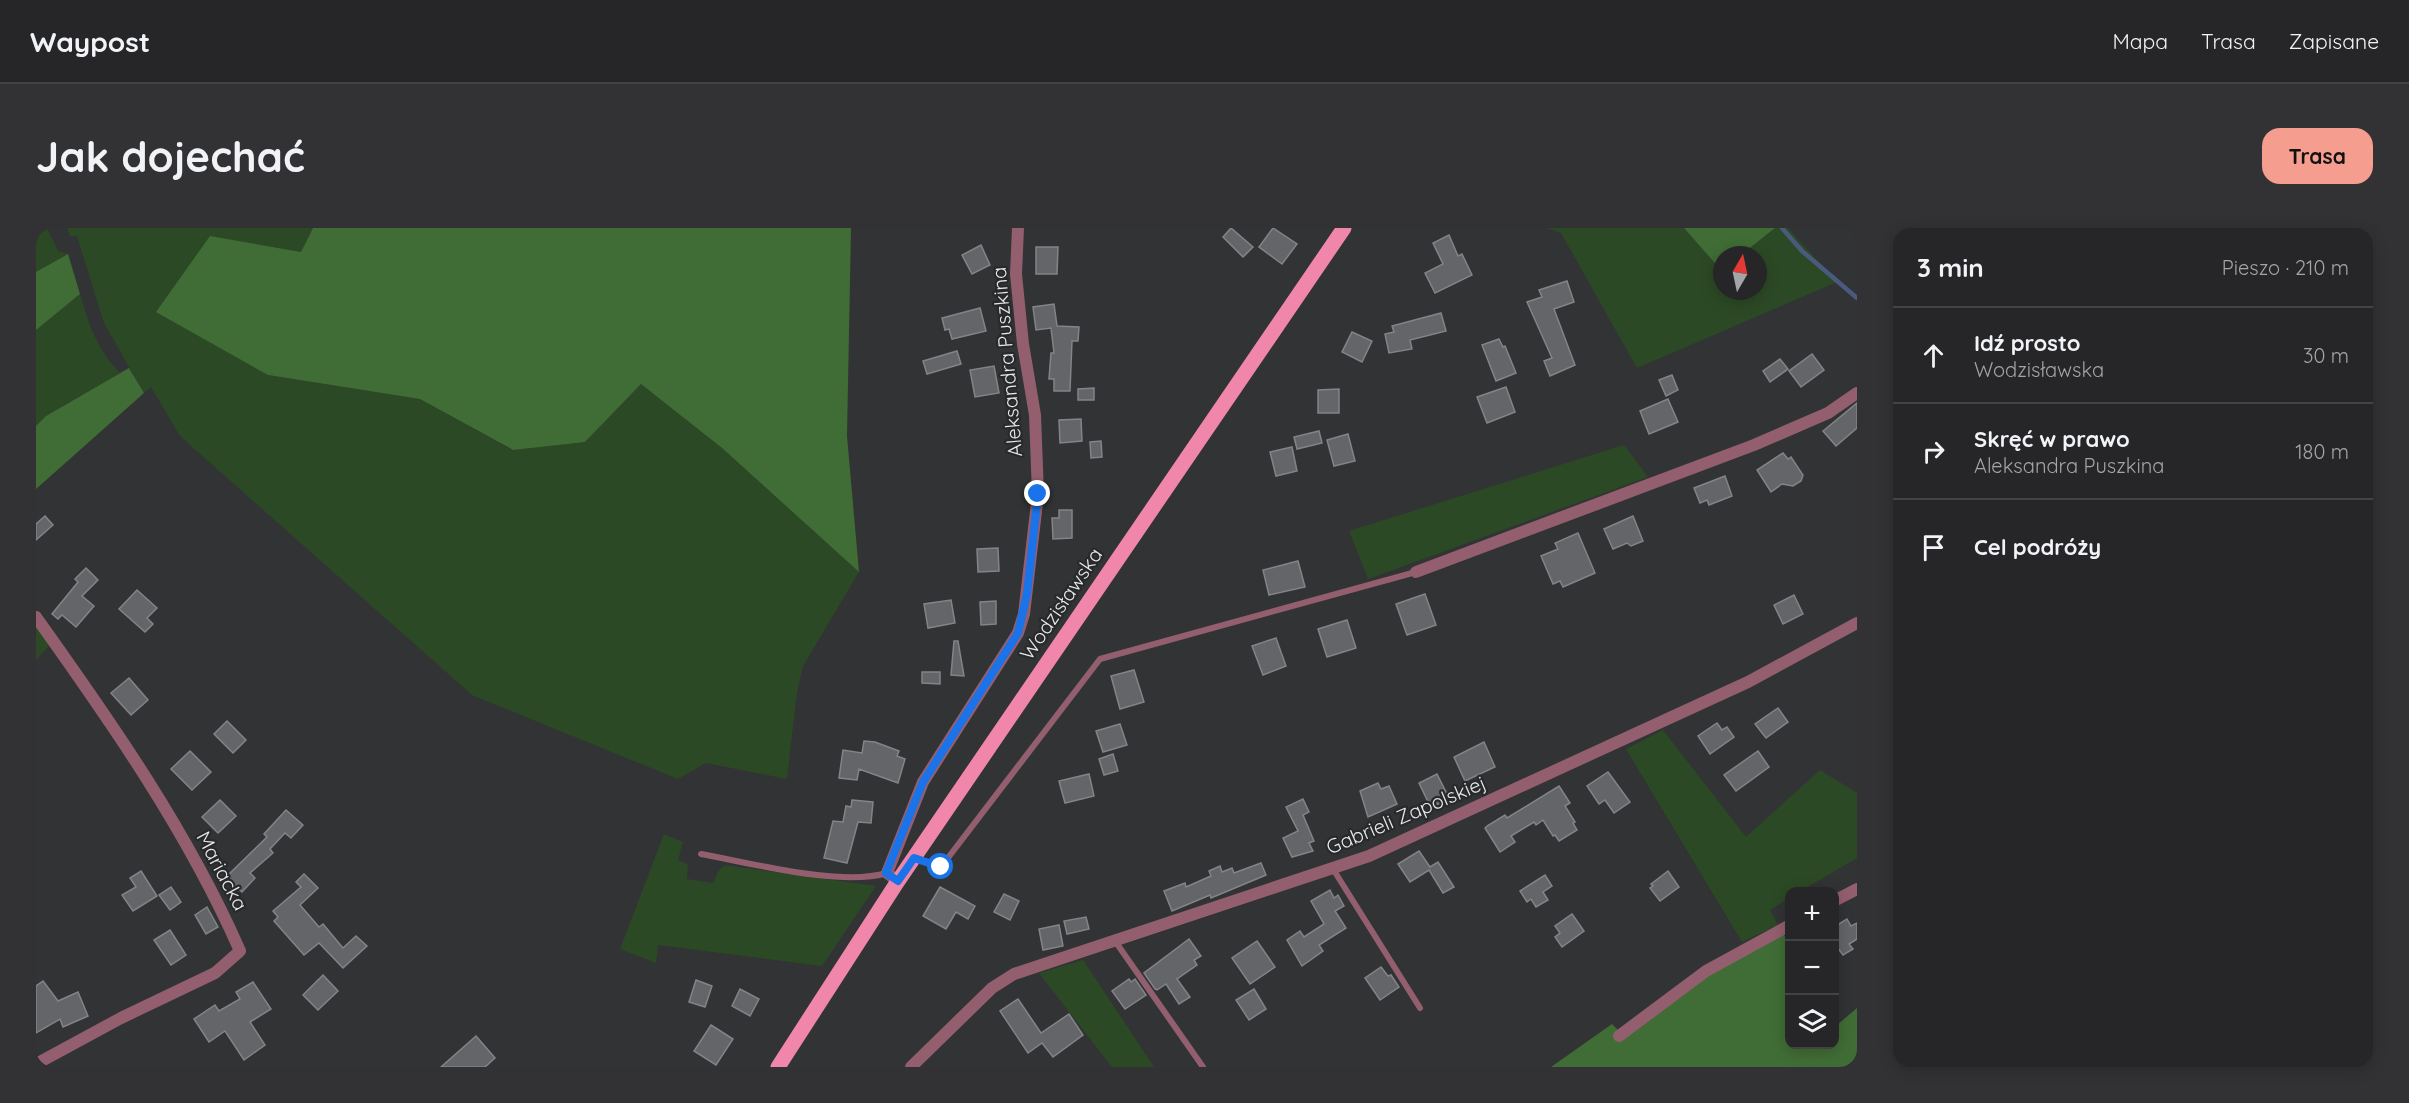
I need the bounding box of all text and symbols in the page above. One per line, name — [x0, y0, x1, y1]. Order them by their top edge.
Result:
text: Waypost — [30, 24, 150, 59]
text: Mapa — [2113, 28, 2168, 54]
text: Trasa — [2201, 28, 2256, 54]
text: Zapisane — [2289, 28, 2379, 54]
button: Trasa — [2262, 128, 2373, 184]
text: Jak dojechać — [36, 130, 305, 183]
north arrow — [1713, 246, 1767, 300]
text: 3 min — [1917, 251, 1984, 284]
text: Pieszo · 210 m — [2222, 255, 2349, 280]
street label: Aleksandra Puszkina — [986, 266, 1027, 458]
text: Idź prosto — [1974, 329, 2081, 357]
icon: ahead — [1917, 339, 1950, 372]
text: 30 m — [2303, 343, 2349, 368]
text: Wodzisławska — [1974, 357, 2104, 382]
text: Skręć w prawo — [1974, 425, 2130, 453]
icon: right — [1917, 435, 1950, 468]
text: 180 m — [2295, 439, 2349, 464]
text: Aleksandra Puszkina — [1974, 453, 2164, 478]
route end — [1024, 480, 1050, 506]
icon: arrive — [1917, 531, 1950, 564]
text: Cel podróży — [1974, 533, 2101, 561]
street label: Wodzisławska — [1014, 543, 1107, 665]
street label: Gabrieli Zapolskiej — [1322, 770, 1489, 859]
street label: Mariacka — [191, 827, 254, 915]
route start — [927, 853, 953, 879]
map controls — [1785, 887, 1839, 1049]
button: + — [1785, 887, 1839, 941]
button: − — [1785, 941, 1839, 995]
button: layers — [1785, 995, 1839, 1049]

